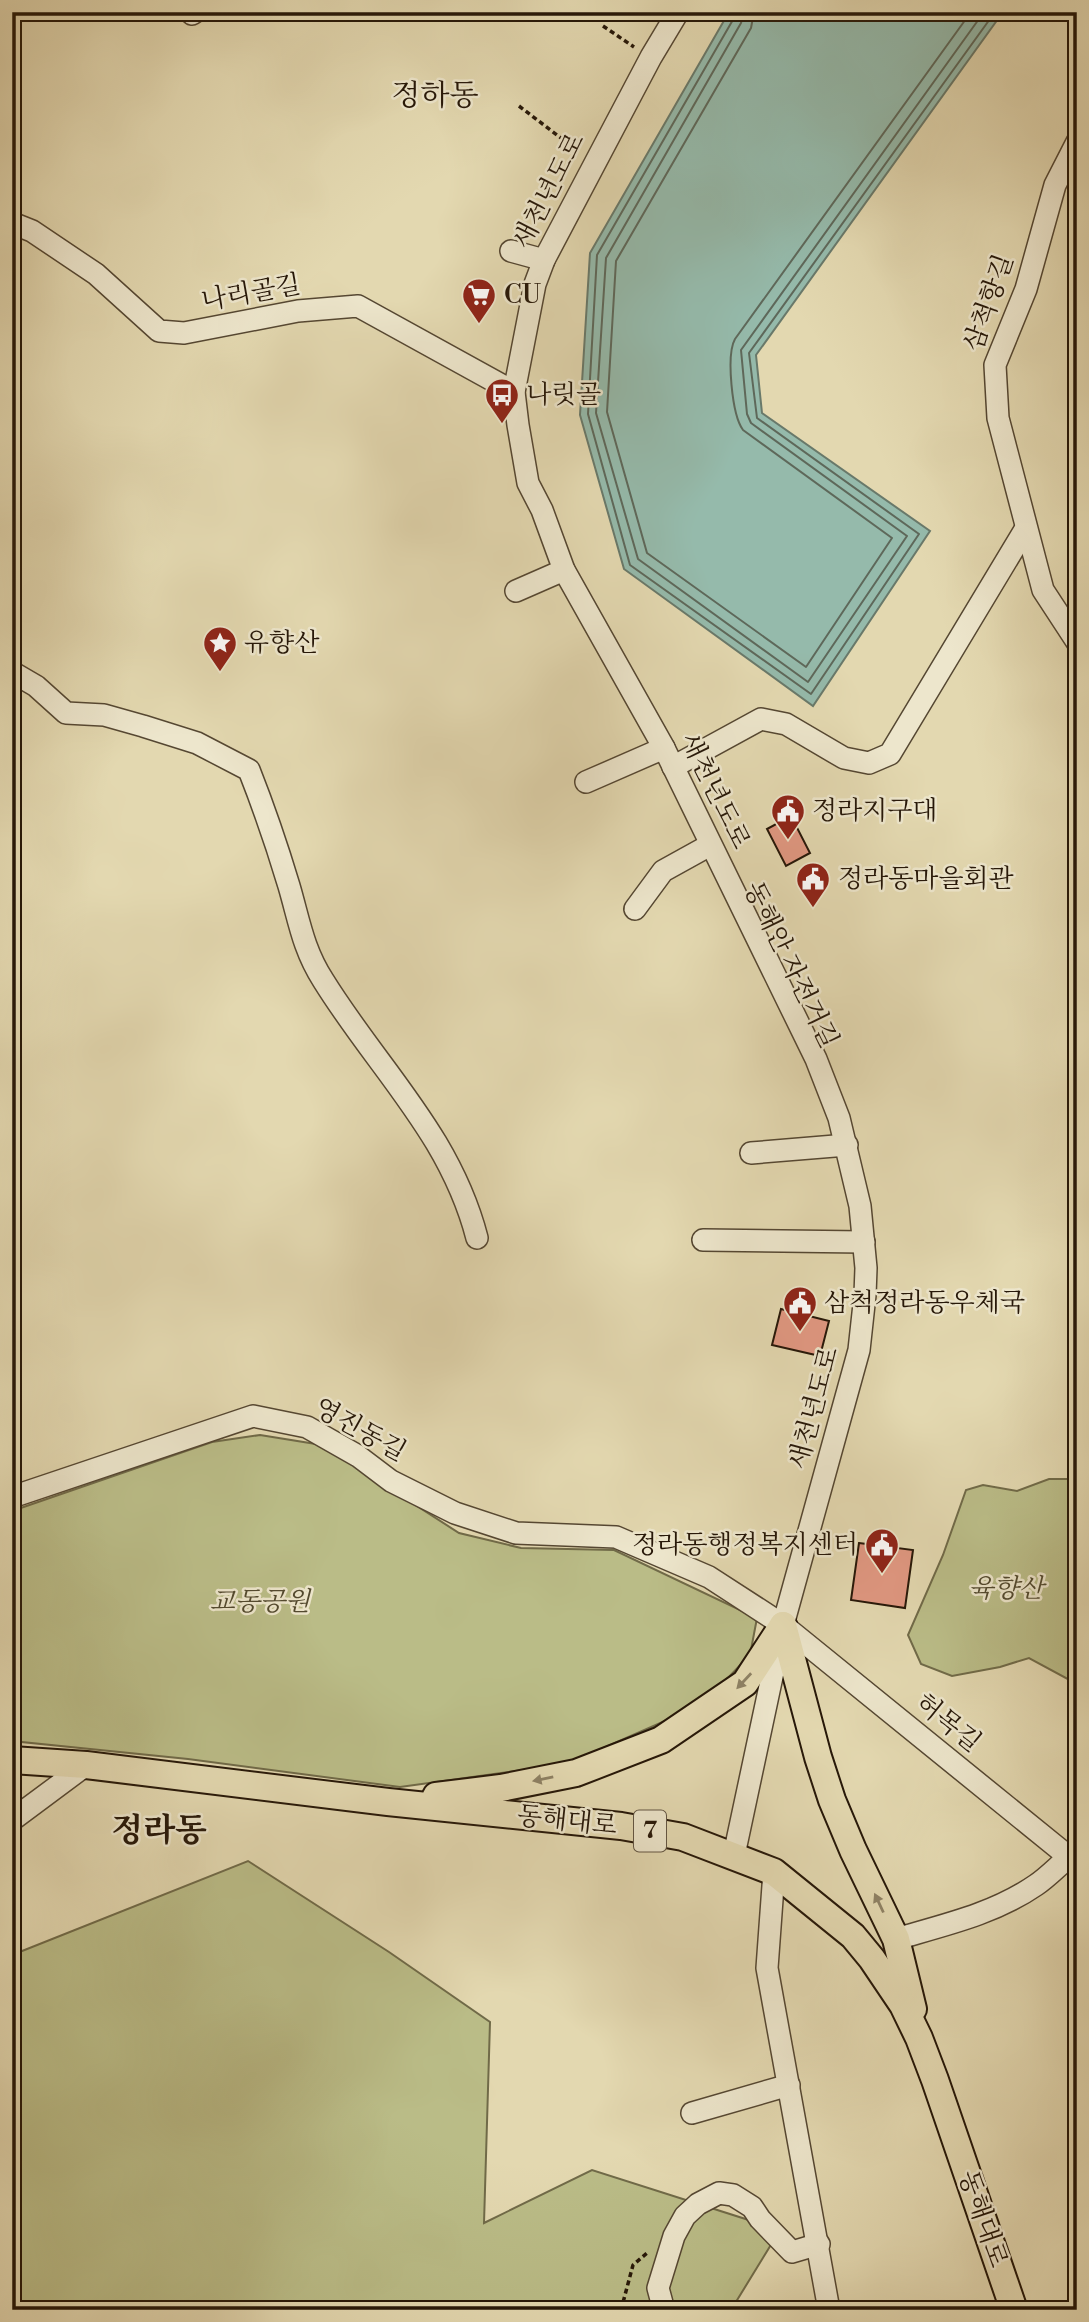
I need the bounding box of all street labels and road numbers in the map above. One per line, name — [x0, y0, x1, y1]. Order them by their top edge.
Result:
street label: 새천년도로 — [506, 128, 592, 254]
street label: 삼척항길 — [958, 250, 1020, 356]
street label: 나리골길 — [199, 269, 303, 317]
street label: 새천년도로 — [673, 728, 757, 854]
street label: 동해안 자전거길 — [737, 877, 845, 1053]
street label: 새천년도로 — [782, 1343, 846, 1473]
street label: 영진동길 — [308, 1392, 412, 1468]
street label: 허목길 — [909, 1687, 987, 1759]
street label: 동해대로 — [515, 1800, 619, 1842]
road number: 7 — [634, 1810, 666, 1852]
street label: 동해대로 — [952, 2166, 1014, 2272]

